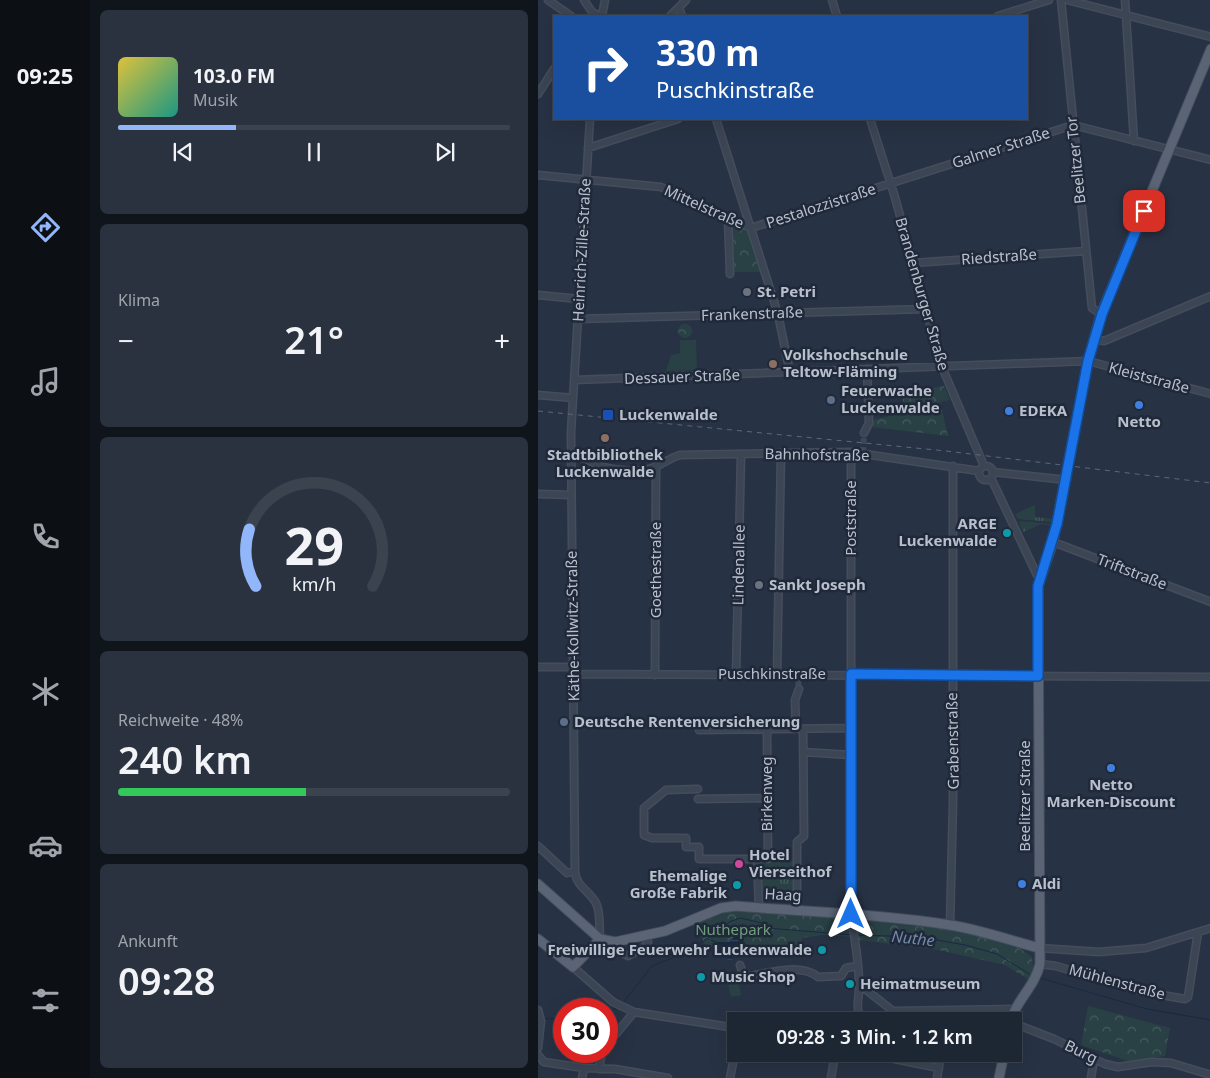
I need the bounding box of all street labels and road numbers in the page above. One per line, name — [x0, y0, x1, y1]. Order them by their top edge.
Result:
street label: Beelitzer Tor — [1060, 115, 1090, 205]
street label: Galmer Straße — [949, 122, 1052, 172]
street label: Heinrich-Zille-Straße — [567, 178, 595, 322]
street label: Pestalozzistraße — [763, 178, 878, 232]
street label: Mittelstraße — [661, 180, 748, 233]
street label: Brandenburger Straße — [892, 215, 954, 373]
street label: Riedstraße — [960, 243, 1037, 269]
street label: Frankenstraße — [701, 301, 803, 325]
street label: Kleiststraße — [1107, 357, 1192, 397]
street label: Dessauer Straße — [624, 364, 740, 388]
street label: Bahnhofstraße — [764, 443, 870, 465]
street label: Poststraße — [840, 480, 860, 556]
street label: Goethestraße — [645, 522, 665, 618]
street label: Lindenallee — [727, 524, 749, 606]
street label: Triftstraße — [1095, 549, 1170, 593]
street label: Käthe-Kollwitz-Straße — [561, 551, 583, 701]
street label: Puschkinstraße — [718, 663, 826, 683]
street label: Grabenstraße — [941, 692, 963, 790]
street label: Beelitzer Straße — [1014, 740, 1034, 852]
street label: Birkenweg — [756, 756, 776, 832]
street label: Haag — [764, 883, 802, 905]
street label: Mühlenstraße — [1067, 959, 1167, 1003]
street label: Burg — [1062, 1035, 1101, 1068]

